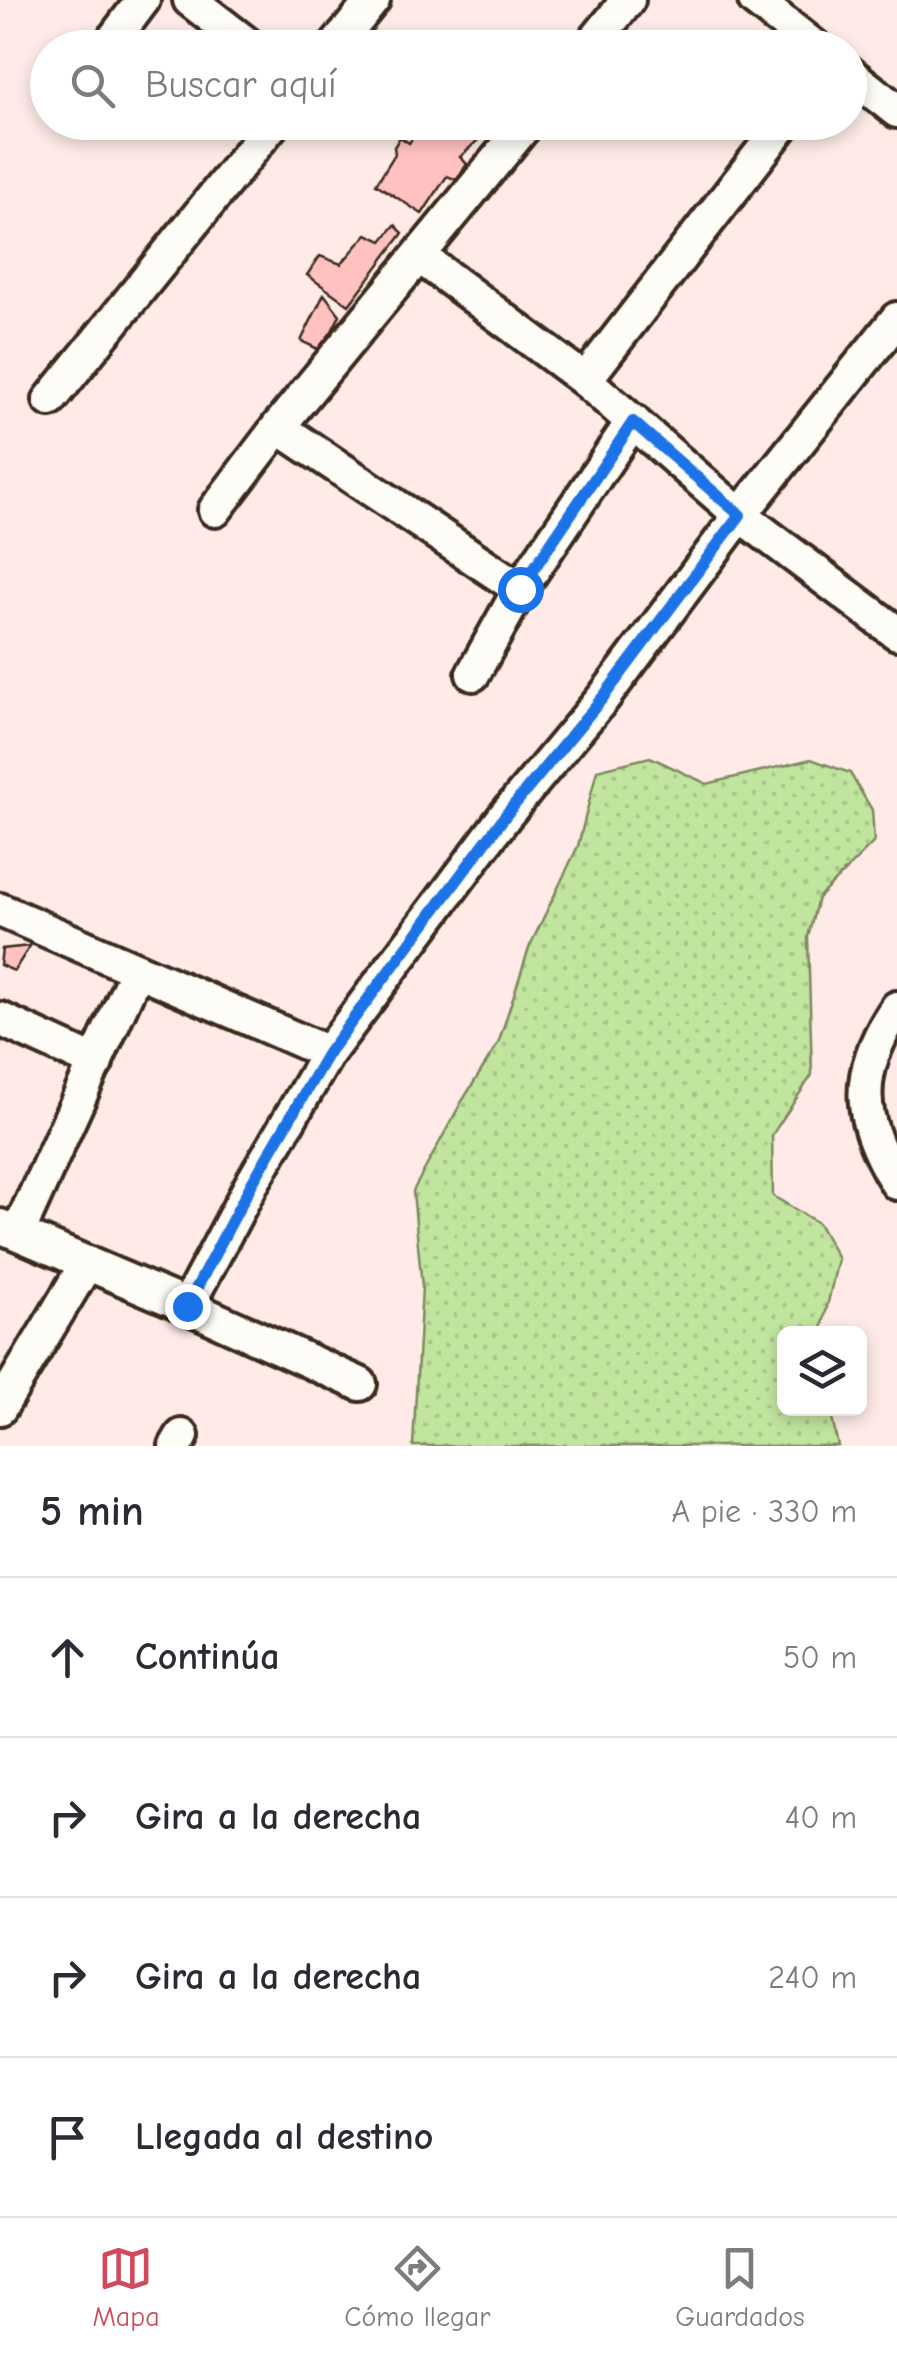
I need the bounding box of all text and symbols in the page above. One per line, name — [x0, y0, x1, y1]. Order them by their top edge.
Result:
search box — [30, 30, 867, 140]
icon: search — [65, 58, 120, 113]
text: Buscar aquí — [145, 63, 337, 107]
route start — [498, 567, 544, 613]
route end — [165, 1284, 211, 1330]
map controls — [777, 1326, 867, 1416]
button: layers — [777, 1326, 867, 1416]
text: 5 min — [40, 1487, 144, 1536]
text: A pie · 330 m — [671, 1493, 857, 1530]
icon: ahead — [40, 1630, 95, 1685]
text: Continúa — [135, 1635, 279, 1679]
text: 50 m — [783, 1639, 857, 1676]
icon: right — [40, 1790, 95, 1845]
text: Gira a la derecha — [135, 1795, 421, 1839]
text: 40 m — [785, 1799, 857, 1836]
icon: right — [40, 1950, 95, 2005]
text: Gira a la derecha — [135, 1955, 421, 1999]
text: 240 m — [768, 1959, 857, 1996]
icon: arrive — [40, 2110, 95, 2165]
text: Llegada al destino — [135, 2115, 433, 2159]
tab: Mapa — [92, 2241, 160, 2333]
tab: Cómo llegar — [344, 2241, 490, 2333]
tab: Guardados — [675, 2241, 805, 2333]

